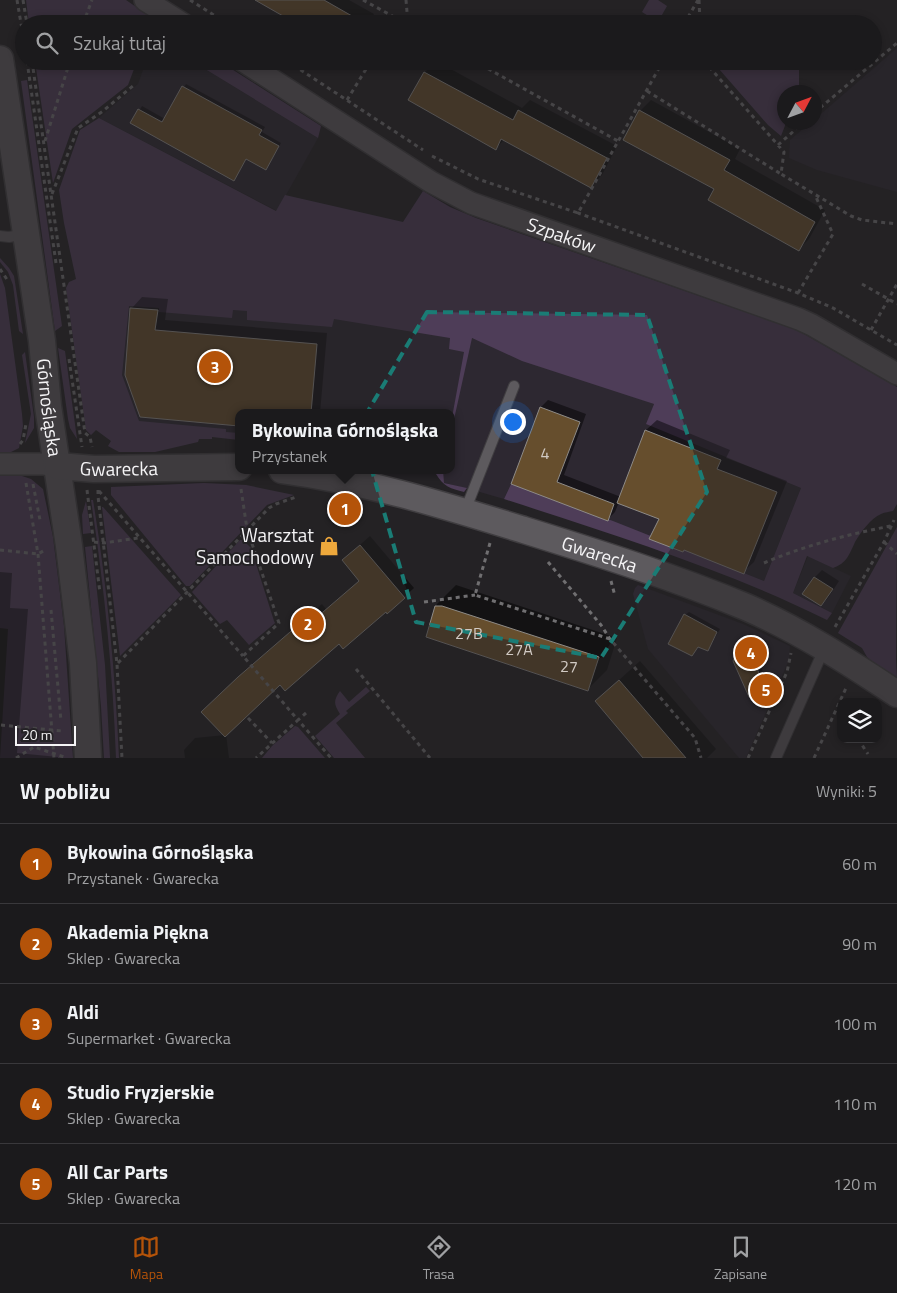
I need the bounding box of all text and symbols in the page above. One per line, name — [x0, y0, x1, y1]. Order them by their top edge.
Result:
search box — [15, 15, 882, 70]
text: Szukaj tutaj — [73, 28, 166, 57]
icon: search — [33, 29, 61, 57]
north arrow — [777, 85, 822, 130]
street label: Szpaków — [523, 209, 601, 260]
pin: 3 — [199, 348, 231, 386]
street label: Górnośląska — [30, 357, 70, 459]
popup — [235, 409, 455, 474]
your location — [500, 409, 526, 435]
text: Bykowina Górnośląska — [252, 415, 438, 444]
house number: 4 — [541, 441, 550, 465]
text: Przystanek — [252, 444, 327, 468]
street label: Gwarecka — [79, 453, 159, 483]
pin: 1 — [329, 490, 361, 528]
place label: Warsztat Samochodowy — [196, 520, 314, 571]
street label: Gwarecka — [558, 528, 642, 580]
shop icon: Warsztat Samochodowy — [318, 535, 340, 557]
pin: 2 — [292, 605, 324, 643]
house number: 27B — [455, 621, 483, 645]
pin: 4 — [735, 634, 767, 672]
house number: 27A — [505, 637, 533, 661]
house number: 27 — [560, 654, 578, 678]
pin: 5 — [750, 671, 782, 709]
map controls — [837, 698, 882, 743]
button: layers — [837, 698, 882, 743]
scale bar — [15, 723, 76, 746]
text: 20 m — [22, 724, 52, 745]
text: W pobliżu — [20, 775, 110, 807]
text: Wyniki: 5 — [816, 779, 877, 803]
text: Bykowina Górnośląska — [67, 837, 253, 866]
text: 1 — [32, 852, 40, 876]
text: 60 m — [842, 852, 877, 876]
text: Przystanek · Gwarecka — [67, 866, 219, 890]
text: Akademia Piękna — [67, 917, 209, 946]
text: 2 — [32, 932, 40, 956]
text: 90 m — [842, 932, 877, 956]
text: Sklep · Gwarecka — [67, 946, 180, 970]
text: Aldi — [67, 997, 99, 1026]
text: 3 — [32, 1012, 40, 1036]
text: 100 m — [833, 1012, 877, 1036]
text: Supermarket · Gwarecka — [67, 1026, 231, 1050]
text: Studio Fryzjerskie — [67, 1077, 214, 1106]
text: 4 — [32, 1092, 40, 1116]
text: 110 m — [833, 1092, 877, 1116]
text: Sklep · Gwarecka — [67, 1106, 180, 1130]
text: All Car Parts — [67, 1157, 168, 1186]
text: 5 — [32, 1172, 40, 1196]
text: 120 m — [833, 1172, 877, 1196]
text: Sklep · Gwarecka — [67, 1186, 180, 1210]
tab: Mapa — [130, 1233, 163, 1284]
tab: Trasa — [423, 1233, 454, 1284]
tab: Zapisane — [714, 1233, 767, 1284]

